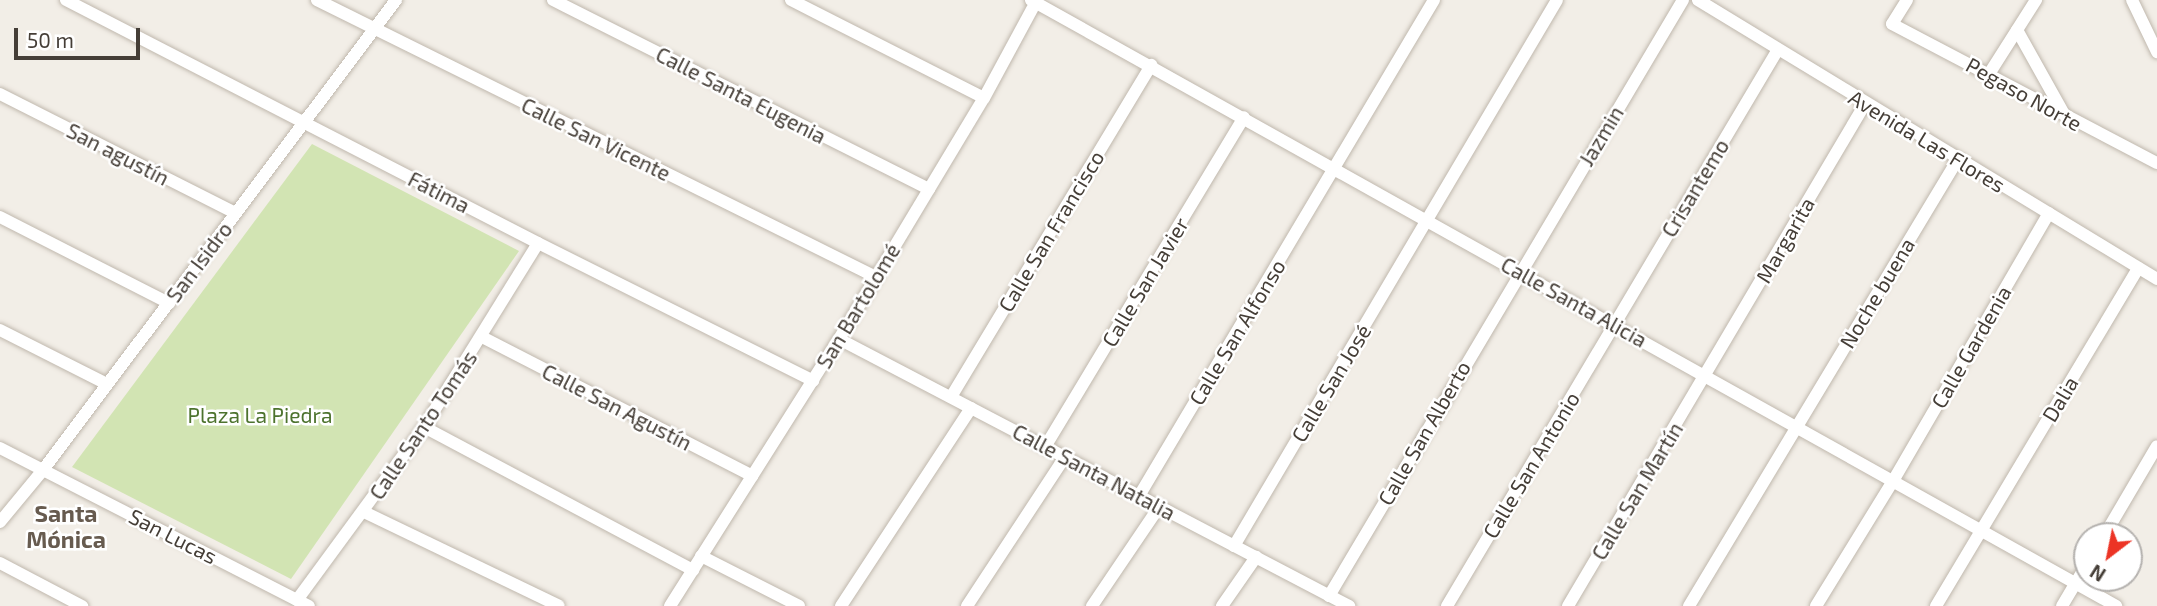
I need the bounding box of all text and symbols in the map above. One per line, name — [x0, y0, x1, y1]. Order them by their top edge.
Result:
scale bar — [18, 14, 144, 58]
text: 50 m — [27, 27, 74, 52]
street label: Calle Santa Eugenia — [652, 41, 830, 149]
street label: Pegaso Norte — [1962, 52, 2086, 136]
street label: Avenida Las Flores — [1844, 84, 2010, 198]
street label: Calle San Vicente — [517, 92, 675, 186]
street label: Jazmin — [1573, 102, 1629, 170]
street label: San agustín — [63, 117, 173, 191]
street label: Crisantemo — [1656, 135, 1734, 241]
street label: Calle San Francisco — [993, 146, 1109, 316]
street label: Fátima — [404, 166, 474, 218]
street label: Margarita — [1750, 193, 1820, 287]
street label: Calle San Javier — [1096, 213, 1194, 351]
street label: San Isidro — [161, 217, 237, 307]
street label: Noche buena — [1834, 233, 1920, 353]
street label: San Bartolomé — [811, 239, 905, 373]
street label: Calle Santa Alicia — [1497, 251, 1651, 353]
street label: Calle San Alfonso — [1183, 254, 1291, 410]
street label: Calle Gardenia — [1926, 281, 2016, 413]
street label: Calle San José — [1286, 319, 1376, 447]
street label: Calle Santo Tomás — [364, 346, 482, 504]
street label: Calle San Alberto — [1372, 356, 1476, 510]
street label: Calle San Agustín — [538, 358, 696, 456]
street label: Dalia — [2037, 372, 2083, 426]
street label: Calle San Antonio — [1477, 387, 1585, 543]
park label: Plaza La Piedra — [188, 402, 332, 428]
street label: Calle San Martín — [1586, 418, 1688, 564]
street label: Calle Santa Natalia — [1008, 419, 1180, 525]
district label: Santa Mónica — [26, 499, 106, 553]
street label: San Lucas — [125, 503, 221, 569]
north arrow — [2073, 522, 2143, 592]
text: N — [2086, 560, 2110, 587]

